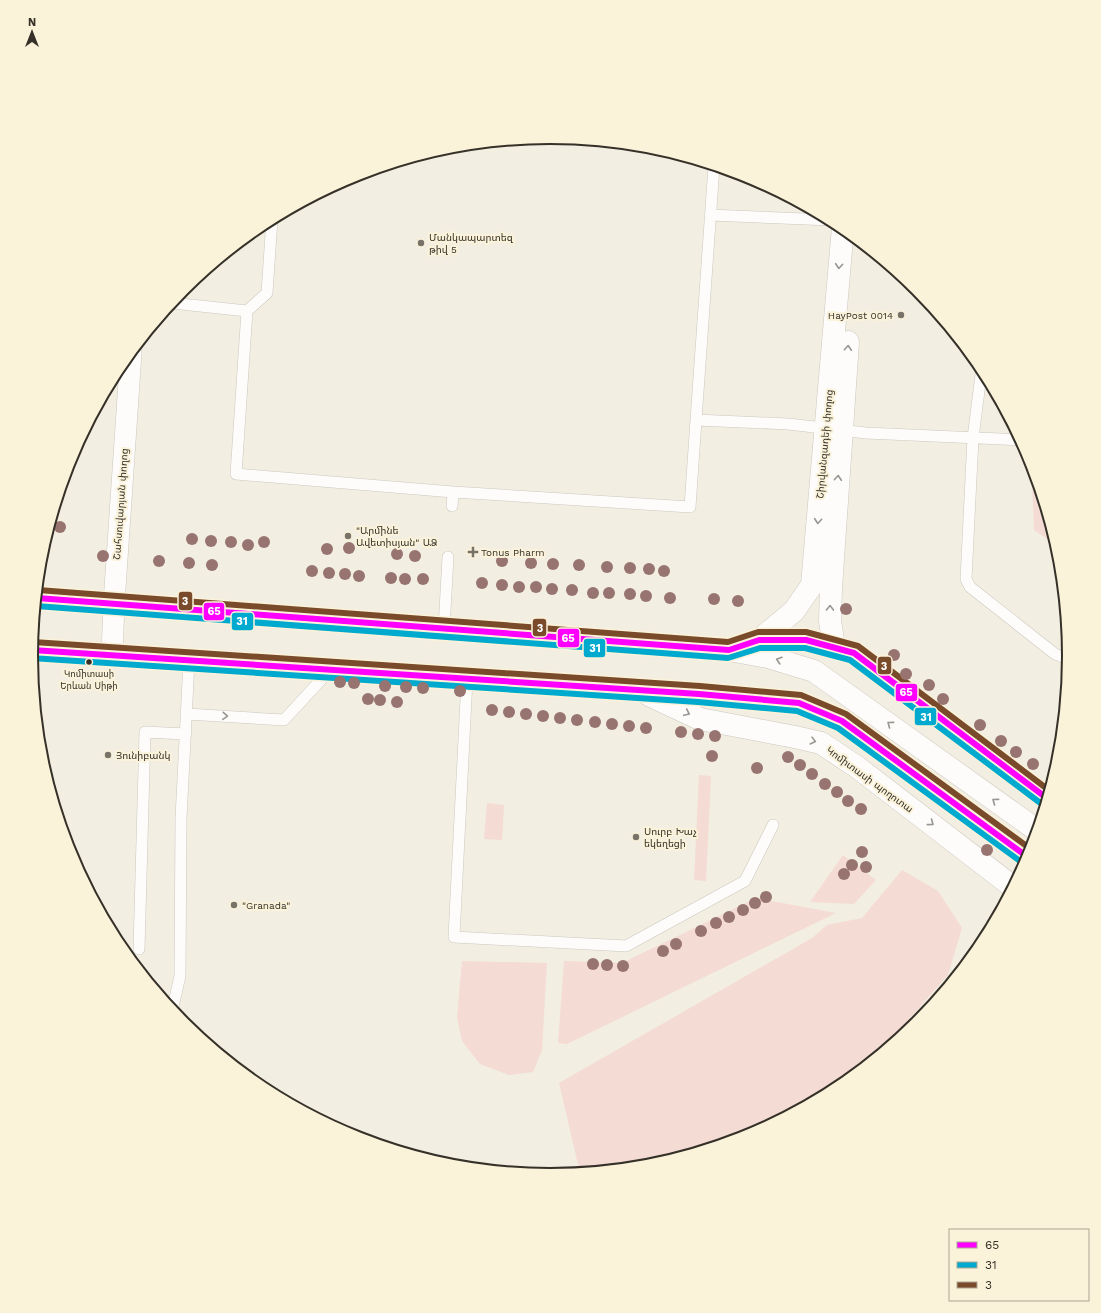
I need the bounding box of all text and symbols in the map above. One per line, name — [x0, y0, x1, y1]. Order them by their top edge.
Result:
north arrow — [12, 12, 52, 52]
text: N — [28, 16, 36, 29]
place label: Մանկապարտեզ թիվ 5 — [429, 232, 514, 255]
marker: Մանկապարտեզ թիվ 5 — [416, 238, 426, 248]
one-way arrow — [835, 263, 844, 269]
place label: HayPost 0014 — [828, 310, 893, 321]
marker: HayPost 0014 — [896, 310, 906, 320]
one-way arrow — [843, 345, 852, 351]
street label: Շիրվանզադեի փողոց — [814, 389, 835, 499]
street label: Շահսուվարյան փողոց — [111, 448, 130, 560]
one-way arrow — [834, 475, 843, 481]
one-way arrow — [813, 518, 822, 524]
place label: "Արմինե Ավետիսյան" ԱՁ — [356, 525, 438, 548]
marker: "Արմինե Ավետիսյան" ԱՁ — [343, 531, 353, 541]
marker: Tonus Pharm — [468, 547, 478, 557]
place label: Tonus Pharm — [481, 547, 545, 558]
line badge: 3 — [178, 591, 193, 611]
text: 3 — [182, 595, 189, 608]
line badge: 65 — [203, 602, 225, 621]
text: 65 — [207, 605, 221, 618]
one-way arrow — [826, 605, 834, 611]
line badge: 31 — [231, 612, 254, 631]
text: 31 — [236, 615, 248, 628]
line badge: 3 — [532, 618, 547, 637]
text: 3 — [537, 622, 544, 635]
line badge: 65 — [557, 628, 580, 648]
text: 65 — [561, 632, 575, 645]
line badge: 31 — [583, 638, 606, 658]
text: 31 — [589, 642, 601, 655]
one-way arrow — [775, 656, 782, 665]
line badge: 3 — [877, 656, 892, 675]
marker: Կոմիտասի Երևան Սիթի — [84, 657, 94, 667]
text: 3 — [881, 660, 888, 673]
place label: Կոմիտասի Երևան Սիթի — [60, 669, 118, 691]
line badge: 65 — [895, 683, 918, 702]
text: 65 — [899, 686, 913, 699]
line badge: 31 — [914, 707, 937, 726]
one-way arrow — [682, 708, 690, 716]
text: 31 — [920, 711, 932, 724]
one-way arrow — [222, 712, 228, 721]
one-way arrow — [888, 722, 895, 729]
one-way arrow — [809, 736, 816, 745]
street label: Կոմիտասի պողոտա — [824, 744, 915, 815]
marker: Յունիբանկ — [103, 750, 113, 760]
place label: Յունիբանկ — [116, 750, 170, 761]
one-way arrow — [993, 799, 1000, 806]
one-way arrow — [926, 818, 933, 825]
place label: Սուրբ Խաչ եկեղեցի — [644, 826, 697, 849]
marker: Սուրբ Խաչ եկեղեցի — [631, 832, 641, 842]
marker: "Granada" — [229, 900, 239, 910]
place label: "Granada" — [242, 900, 290, 911]
legend — [949, 1229, 1089, 1301]
text: 65 — [985, 1238, 999, 1252]
text: 31 — [985, 1258, 997, 1272]
text: 3 — [985, 1278, 992, 1292]

